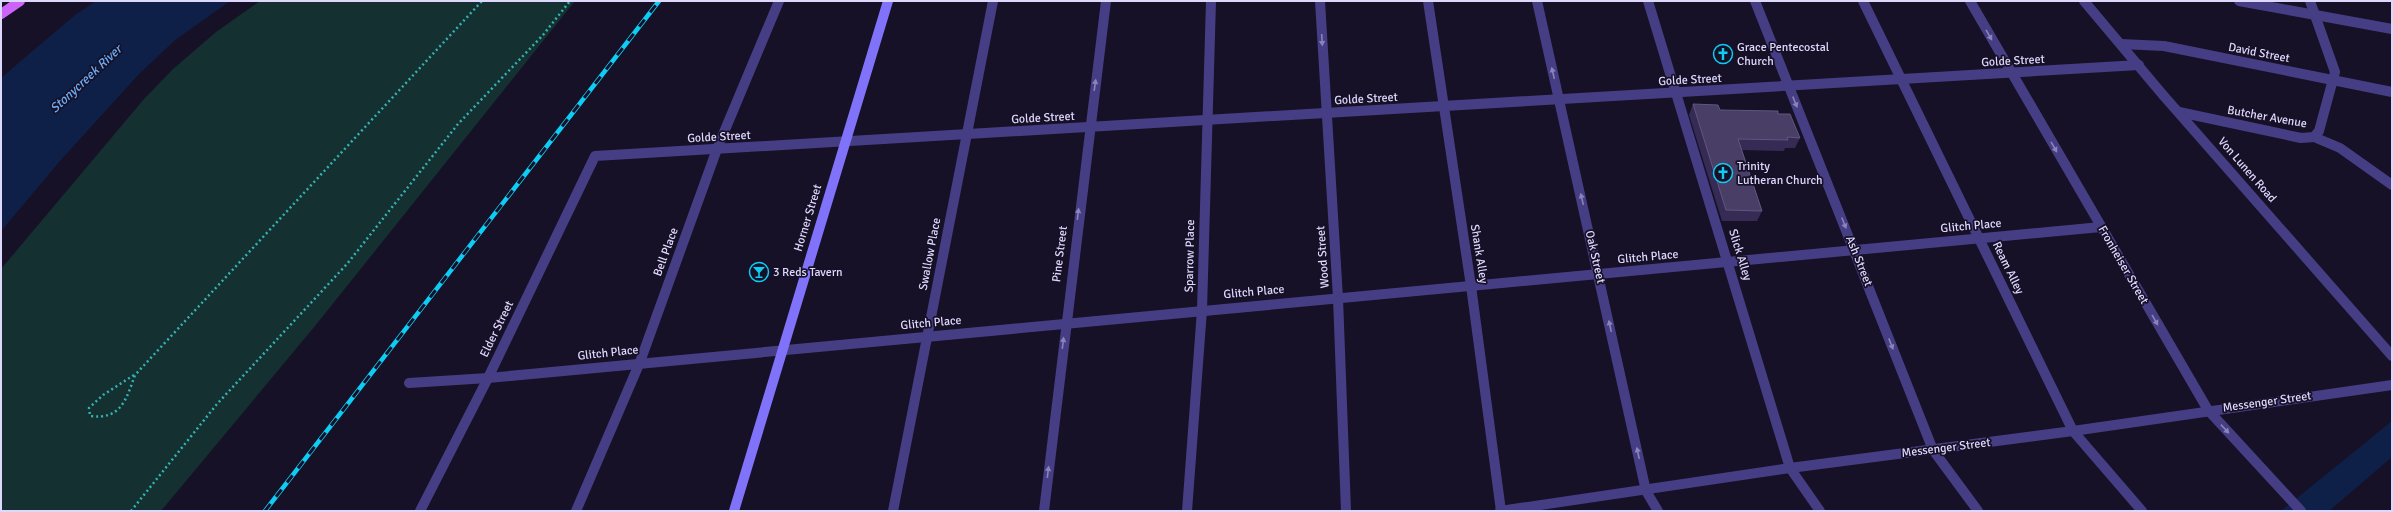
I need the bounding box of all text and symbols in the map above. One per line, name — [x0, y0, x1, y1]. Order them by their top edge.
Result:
one-way arrow — [1986, 29, 1993, 41]
one-way arrow — [1319, 34, 1326, 46]
water label: Stonycreek River — [47, 40, 127, 116]
place label: Grace Pentecostal Church — [1737, 40, 1830, 69]
street label: David Street — [2227, 40, 2291, 66]
church icon: Grace Pentecostal Church — [1712, 43, 1734, 65]
street label: Golde Street — [1981, 52, 2045, 70]
one-way arrow — [1550, 66, 1556, 79]
street label: Golde Street — [1658, 71, 1722, 89]
one-way arrow — [1092, 79, 1098, 91]
street label: Golde Street — [1334, 90, 1398, 108]
one-way arrow — [1793, 97, 1799, 109]
street label: Butcher Avenue — [2226, 103, 2308, 131]
street label: Golde Street — [1011, 109, 1075, 127]
street label: Golde Street — [687, 128, 751, 146]
street label: Von Lunen Road — [2215, 134, 2279, 206]
one-way arrow — [2051, 141, 2058, 153]
place label: Trinity Lutheran Church — [1737, 159, 1823, 188]
church icon: Trinity Lutheran Church — [1712, 162, 1734, 184]
street label: Horner Street — [791, 183, 825, 253]
one-way arrow — [1579, 193, 1585, 205]
one-way arrow — [1075, 208, 1082, 220]
street label: Glitch Place — [1940, 216, 2002, 236]
street label: Swallow Place — [916, 217, 944, 291]
one-way arrow — [1841, 217, 1847, 229]
street label: Sparrow Place — [1182, 219, 1198, 293]
street label: Shank Alley — [1467, 223, 1491, 285]
street label: Fronheiser Street — [2094, 223, 2152, 307]
street label: Pine Street — [1049, 225, 1071, 283]
street label: Wood Street — [1313, 225, 1333, 289]
street label: Bell Place — [650, 226, 682, 278]
street label: Slick Alley — [1725, 227, 1755, 283]
street label: Oak Street — [1582, 229, 1608, 285]
street label: Ash Street — [1842, 234, 1876, 288]
street label: Ream Alley — [1989, 239, 2027, 297]
street label: Glitch Place — [1617, 247, 1679, 267]
bar icon: 3 Reds Tavern — [748, 261, 770, 283]
place label: 3 Reds Tavern — [773, 265, 843, 280]
street label: Glitch Place — [1223, 282, 1285, 302]
street label: Elder Street — [477, 298, 517, 360]
street label: Glitch Place — [900, 313, 962, 333]
one-way arrow — [2151, 314, 2158, 326]
one-way arrow — [1607, 320, 1613, 332]
one-way arrow — [1060, 337, 1066, 349]
one-way arrow — [1889, 338, 1895, 350]
street label: Glitch Place — [577, 342, 639, 364]
street label: Messenger Street — [2222, 388, 2312, 416]
one-way arrow — [2220, 424, 2230, 434]
street label: Messenger Street — [1901, 435, 1991, 461]
one-way arrow — [1635, 447, 1641, 459]
one-way arrow — [1045, 466, 1051, 478]

